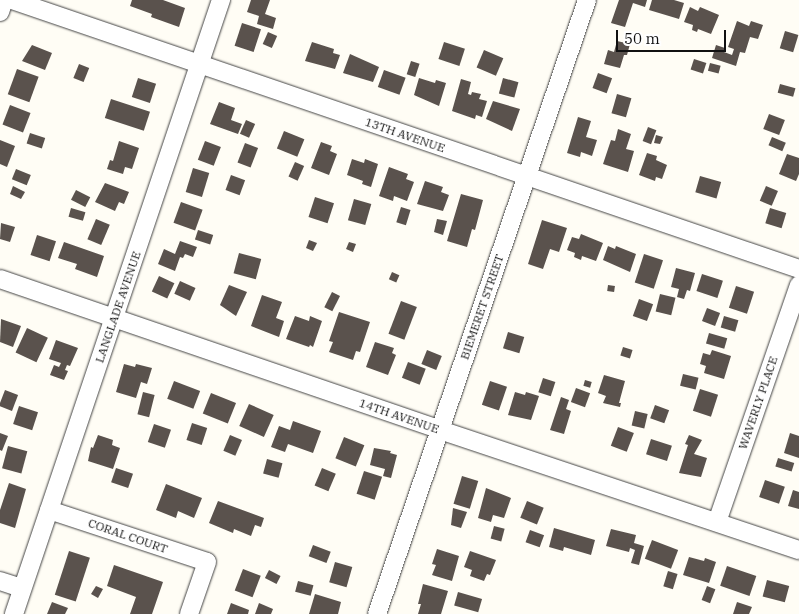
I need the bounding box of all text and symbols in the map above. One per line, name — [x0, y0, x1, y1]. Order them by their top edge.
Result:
scale bar — [619, 20, 729, 52]
text: 50 m — [624, 29, 660, 48]
street label: 13TH AVENUE — [363, 115, 447, 155]
street label: LANGLADE AVENUE — [92, 249, 144, 365]
street label: BIEMERET STREET — [457, 252, 507, 362]
street label: WAVERLY PLACE — [735, 355, 781, 451]
street label: 14TH AVENUE — [357, 396, 441, 436]
street label: CORAL COURT — [86, 516, 170, 556]

